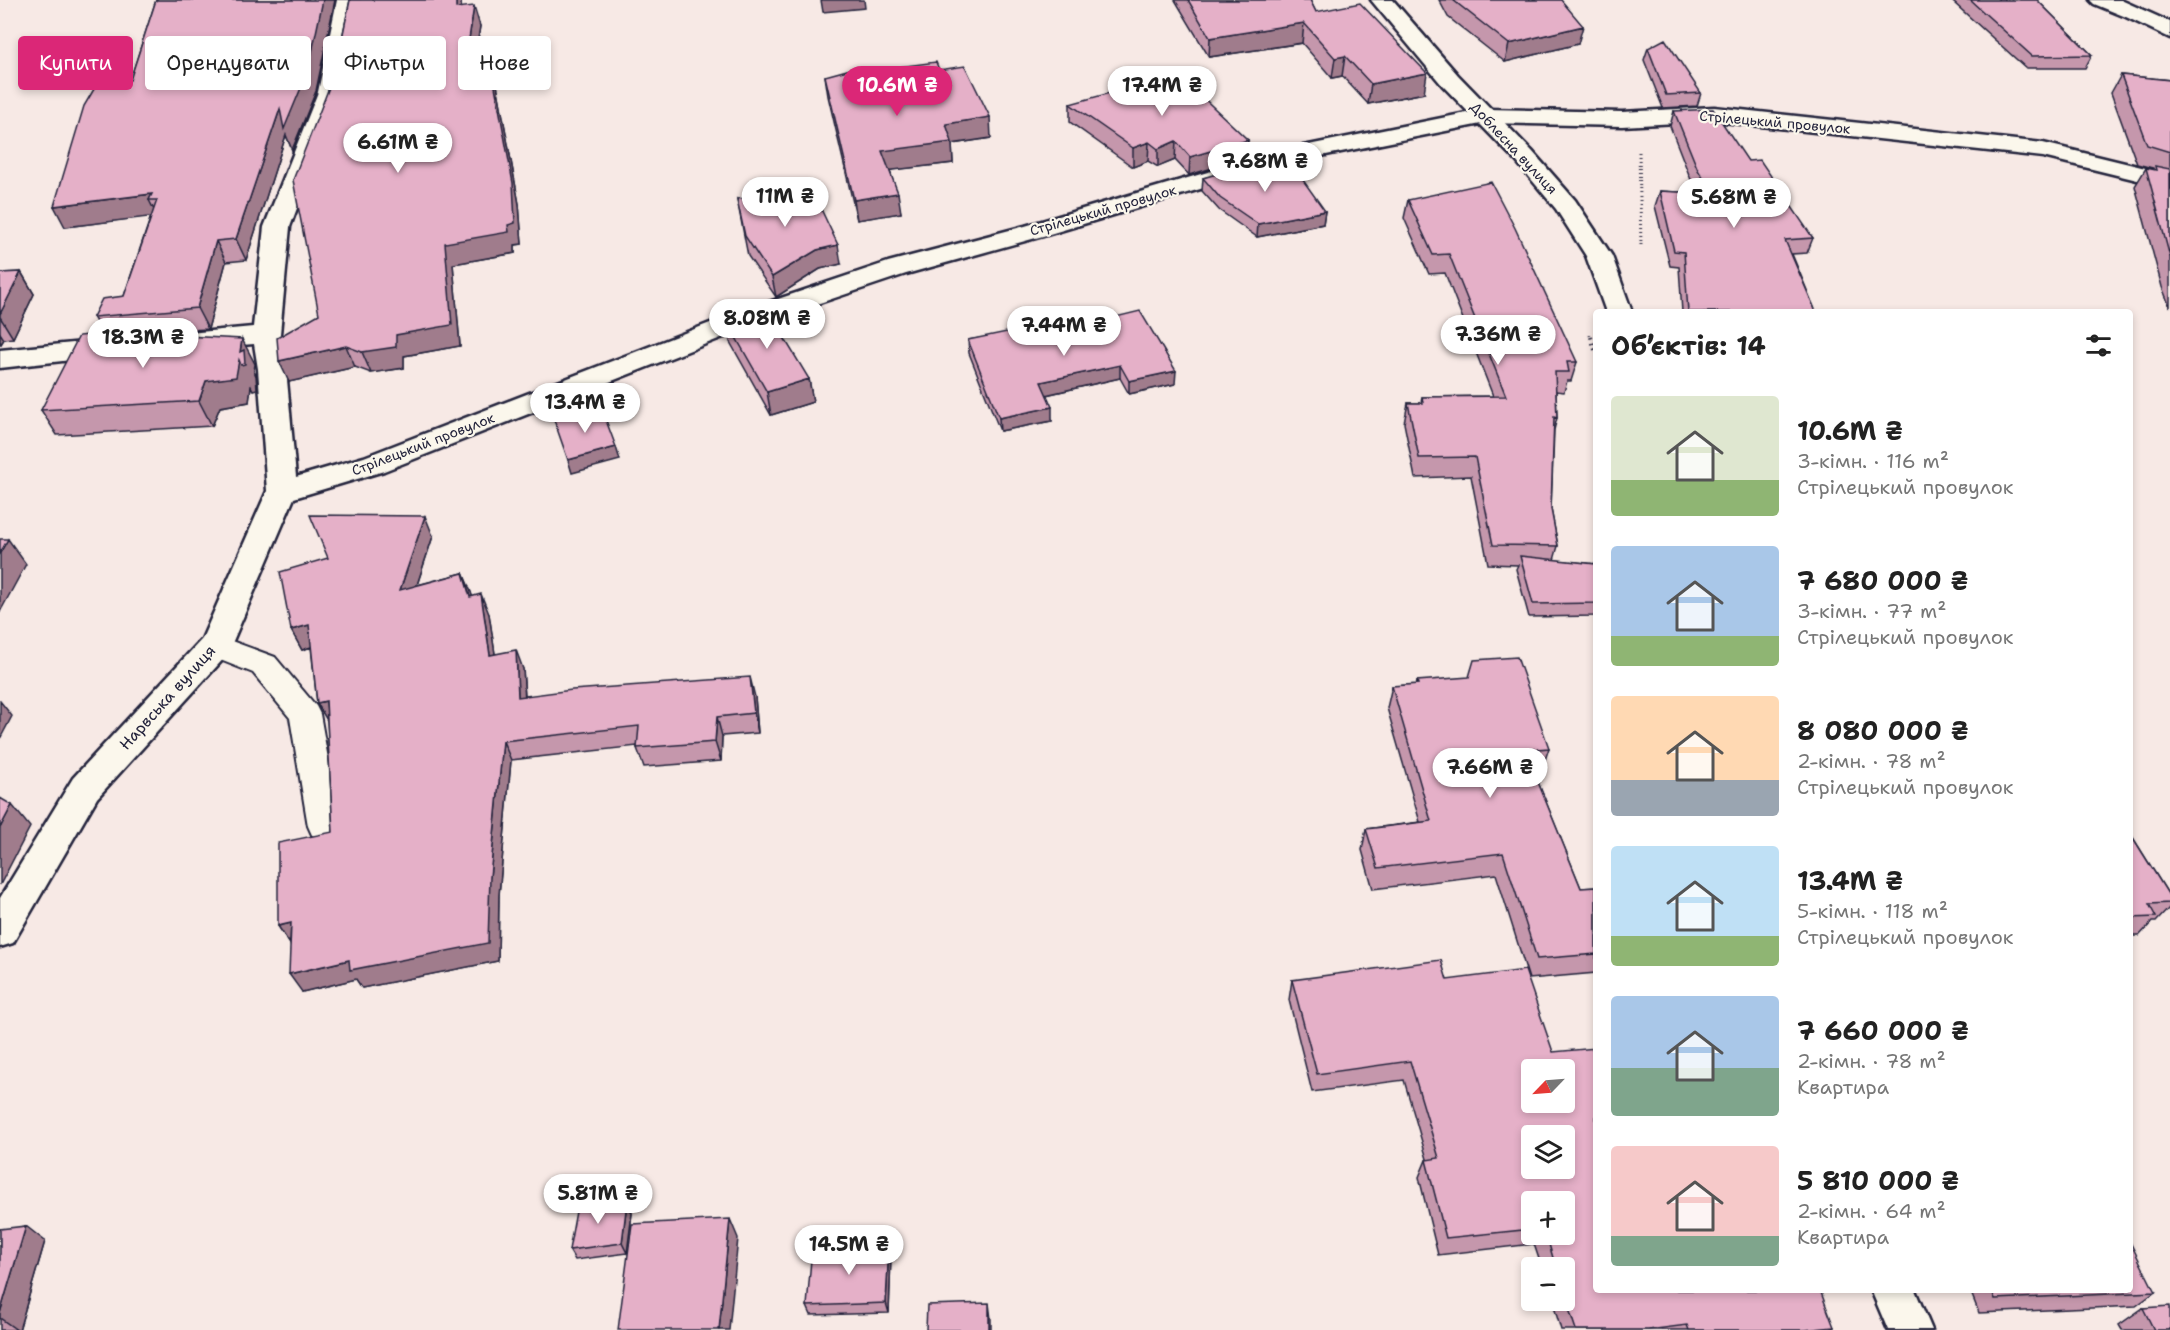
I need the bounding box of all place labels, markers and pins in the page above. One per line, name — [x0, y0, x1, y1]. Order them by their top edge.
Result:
pin: 10.6M ₴ — [842, 66, 952, 117]
pin: 17.4M ₴ — [1107, 66, 1217, 117]
pin: 6.61M ₴ — [343, 123, 453, 174]
pin: 7.68M ₴ — [1210, 142, 1320, 193]
pin: 11M ₴ — [743, 177, 827, 228]
pin: 5.68M ₴ — [1679, 178, 1789, 229]
pin: 8.08M ₴ — [712, 299, 822, 350]
pin: 7.44M ₴ — [1009, 306, 1119, 357]
pin: 7.36M ₴ — [1443, 315, 1553, 366]
pin: 18.3M ₴ — [88, 318, 198, 369]
pin: 13.4M ₴ — [530, 383, 640, 434]
pin: 7.66M ₴ — [1435, 748, 1545, 799]
pin: 5.81M ₴ — [543, 1174, 653, 1225]
pin: 14.5M ₴ — [794, 1225, 904, 1276]

